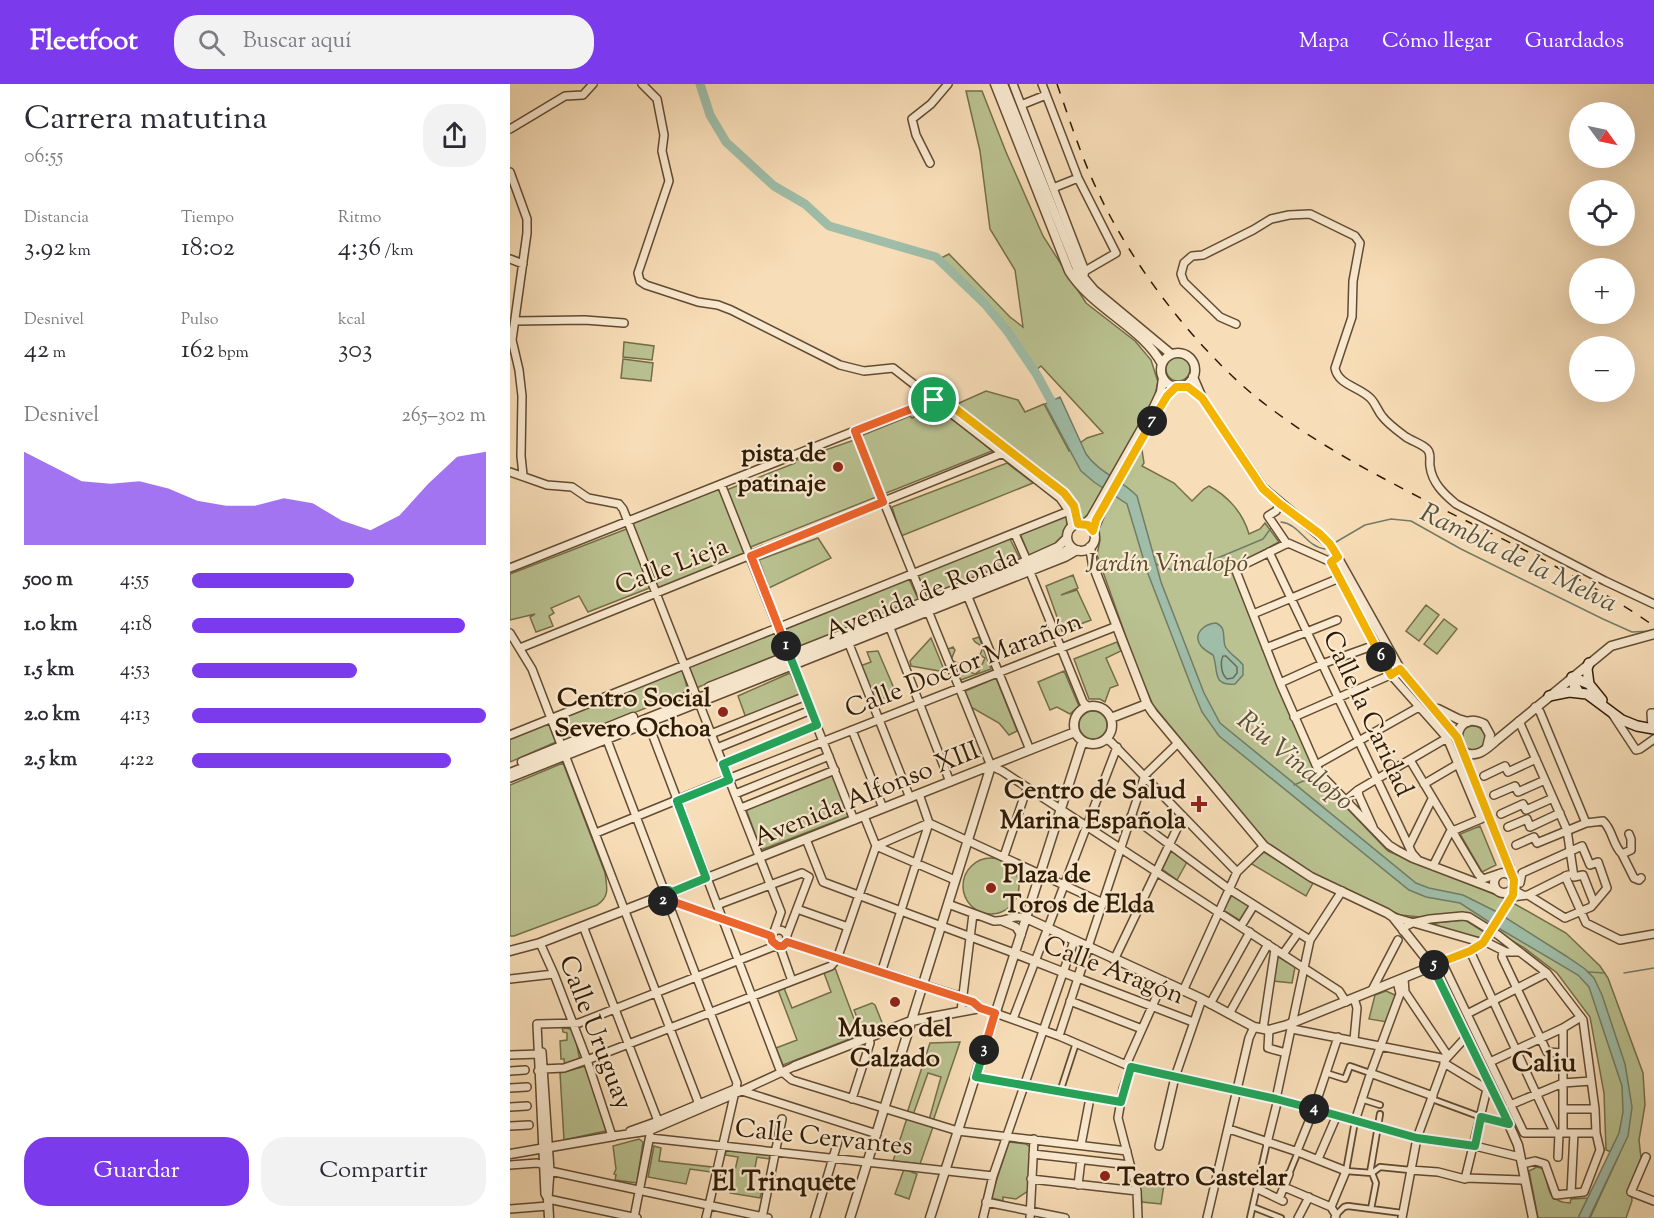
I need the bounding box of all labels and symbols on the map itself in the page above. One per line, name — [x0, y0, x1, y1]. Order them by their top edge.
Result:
north arrow — [1569, 102, 1635, 168]
pin — [908, 374, 959, 425]
pin: 7 — [1137, 406, 1167, 436]
place label: pista de patinaje — [737, 436, 826, 503]
marker: pista de patinaje — [831, 460, 845, 474]
water label: Rambla de la Melva — [1413, 495, 1623, 624]
street label: Calle Lieja — [610, 529, 734, 606]
street label: Avenida de Ronda — [820, 540, 1024, 651]
park label: Jardín Vinalopó — [1085, 546, 1248, 583]
street label: Calle Doctor Marañón — [840, 604, 1088, 729]
street label: Calle la Caridad — [1312, 625, 1422, 803]
pin: 1 — [771, 631, 801, 661]
pin: 6 — [1366, 642, 1396, 672]
place label: Centro Social Severo Ochoa — [554, 681, 712, 748]
water label: Riu Vinalopó — [1228, 703, 1361, 821]
marker: Centro Social Severo Ochoa — [716, 705, 730, 719]
street label: Avenida Alfonso XIII — [748, 733, 986, 858]
place label: Centro de Salud Marina Española — [1000, 773, 1186, 840]
marker: Centro de Salud Marina Española — [1190, 795, 1208, 813]
place label: Plaza de Toros de Elda — [1003, 857, 1154, 924]
marker: Plaza de Toros de Elda — [984, 881, 998, 895]
pin: 2 — [648, 886, 678, 916]
street label: Calle Aragón — [1037, 927, 1189, 1015]
street label: Calle Uruguay — [548, 950, 641, 1115]
pin: 5 — [1419, 950, 1449, 980]
marker: Museo del Calzado — [888, 995, 902, 1009]
place label: Museo del Calzado — [838, 1011, 953, 1078]
pin: 3 — [969, 1035, 999, 1065]
district label: Caliu — [1512, 1045, 1577, 1084]
pin: 4 — [1299, 1094, 1329, 1124]
street label: Calle Cervantes — [733, 1111, 914, 1166]
place label: Teatro Castelar — [1117, 1160, 1288, 1197]
district label: El Trinquete — [712, 1164, 856, 1203]
marker: Teatro Castelar — [1098, 1169, 1112, 1183]

